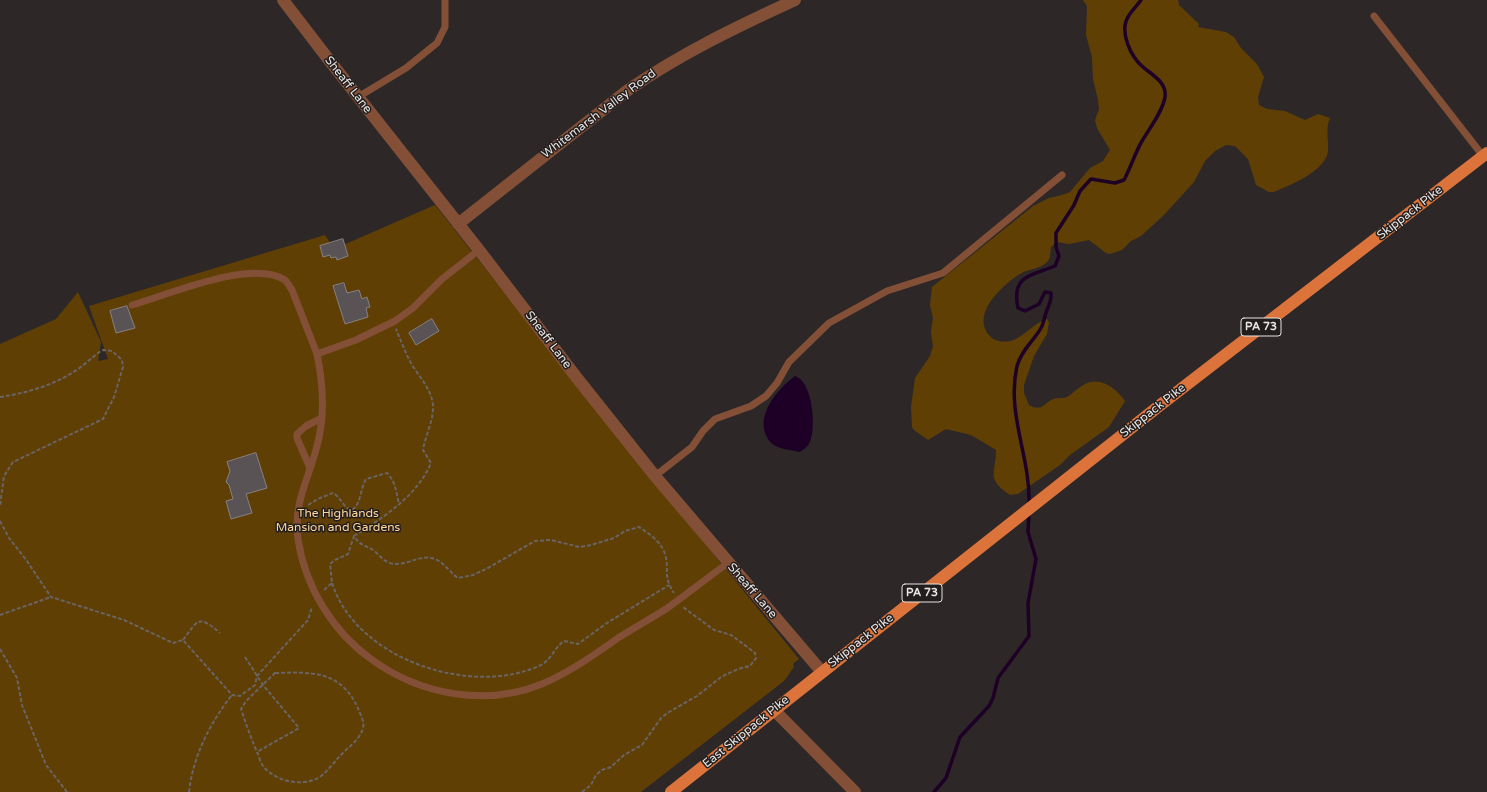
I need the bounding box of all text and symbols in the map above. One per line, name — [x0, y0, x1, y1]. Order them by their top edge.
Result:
street label: Sheaff Lane — [321, 54, 375, 116]
street label: Whitemarsh Valley Road — [539, 66, 659, 162]
street label: Skippack Pike — [1374, 183, 1446, 243]
street label: Sheaff Lane — [522, 308, 574, 372]
road number: PA 73 — [1241, 318, 1281, 336]
street label: Skippack Pike — [1117, 381, 1189, 441]
park label: The Highlands Mansion and Gardens — [276, 507, 400, 535]
street label: Sheaff Lane — [724, 561, 780, 621]
road number: PA 73 — [902, 584, 942, 602]
street label: Skippack Pike — [825, 611, 897, 671]
street label: East Skippack Pike — [700, 693, 792, 771]

